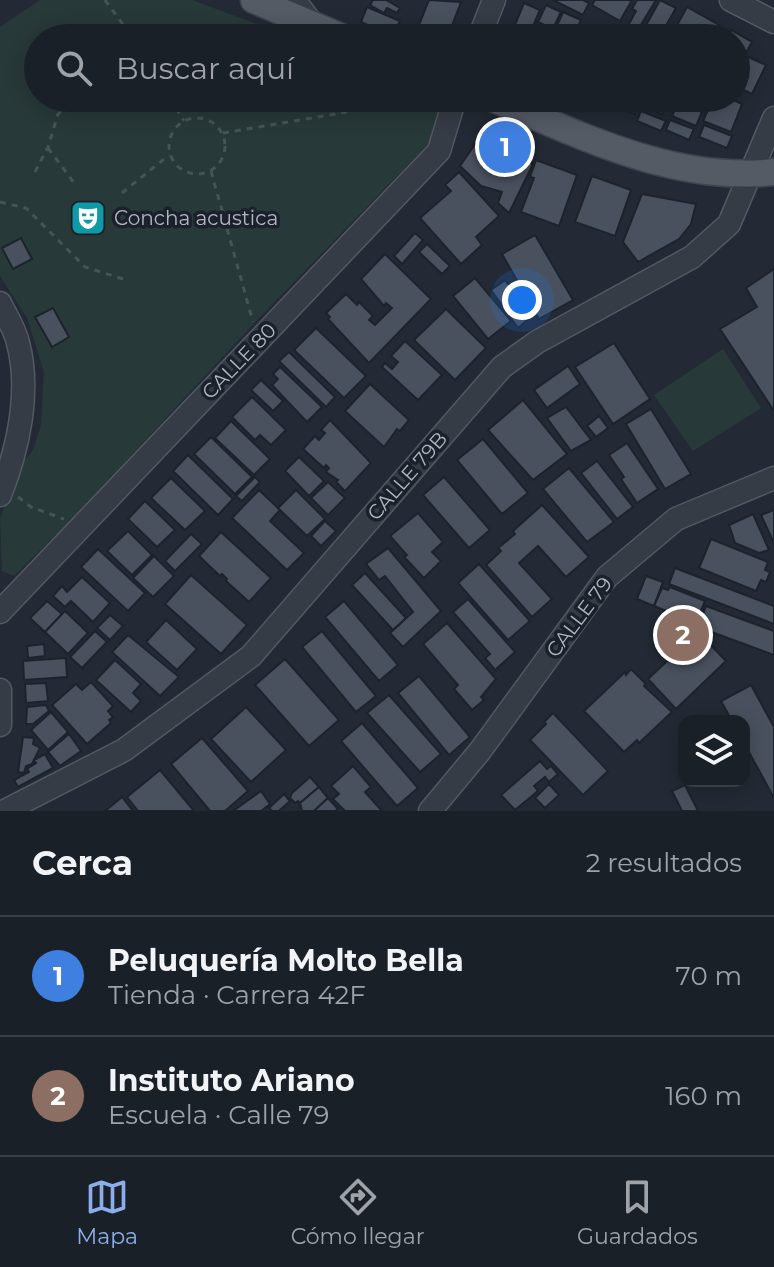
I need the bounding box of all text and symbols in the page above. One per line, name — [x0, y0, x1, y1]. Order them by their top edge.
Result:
search box — [24, 24, 750, 112]
icon: search — [52, 46, 96, 90]
text: Buscar aquí — [116, 50, 294, 87]
pin: 1 — [479, 117, 531, 177]
theatre icon: Concha acustica — [69, 199, 107, 237]
place label: Concha acustica — [114, 206, 278, 230]
your location — [502, 280, 542, 320]
street label: CALLE 80 — [197, 318, 281, 404]
street label: CALLE 79B — [362, 427, 452, 525]
street label: CALLE 79 — [541, 572, 617, 662]
pin: 2 — [657, 605, 709, 665]
map controls — [678, 715, 750, 787]
button: layers — [678, 715, 750, 787]
text: Cerca — [32, 842, 133, 884]
text: 2 resultados — [586, 847, 742, 879]
text: Peluquería Molto Bella — [108, 942, 464, 979]
text: 1 — [53, 960, 63, 992]
text: 70 m — [676, 960, 742, 992]
text: Tienda · Carrera 42F — [108, 979, 366, 1011]
text: Instituto Ariano — [108, 1062, 355, 1099]
text: 2 — [50, 1080, 66, 1112]
text: 160 m — [665, 1080, 742, 1112]
text: Escuela · Calle 79 — [108, 1099, 329, 1131]
tab: Mapa — [76, 1175, 138, 1250]
tab: Cómo llegar — [291, 1175, 424, 1250]
tab: Guardados — [577, 1175, 698, 1250]

